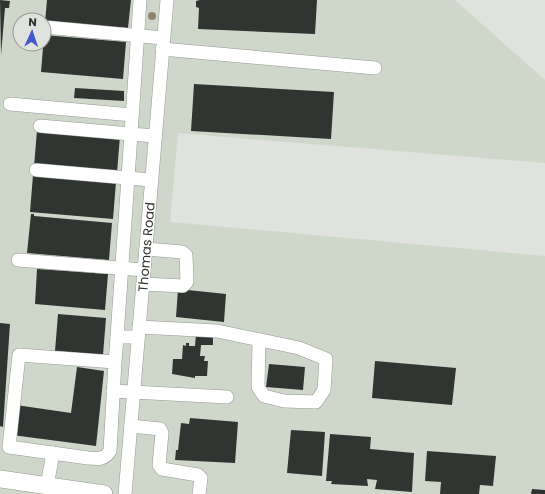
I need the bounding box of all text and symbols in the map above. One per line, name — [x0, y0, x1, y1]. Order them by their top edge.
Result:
north arrow — [12, 12, 52, 52]
text: N — [28, 14, 37, 30]
street label: Thomas Road — [133, 201, 159, 293]

